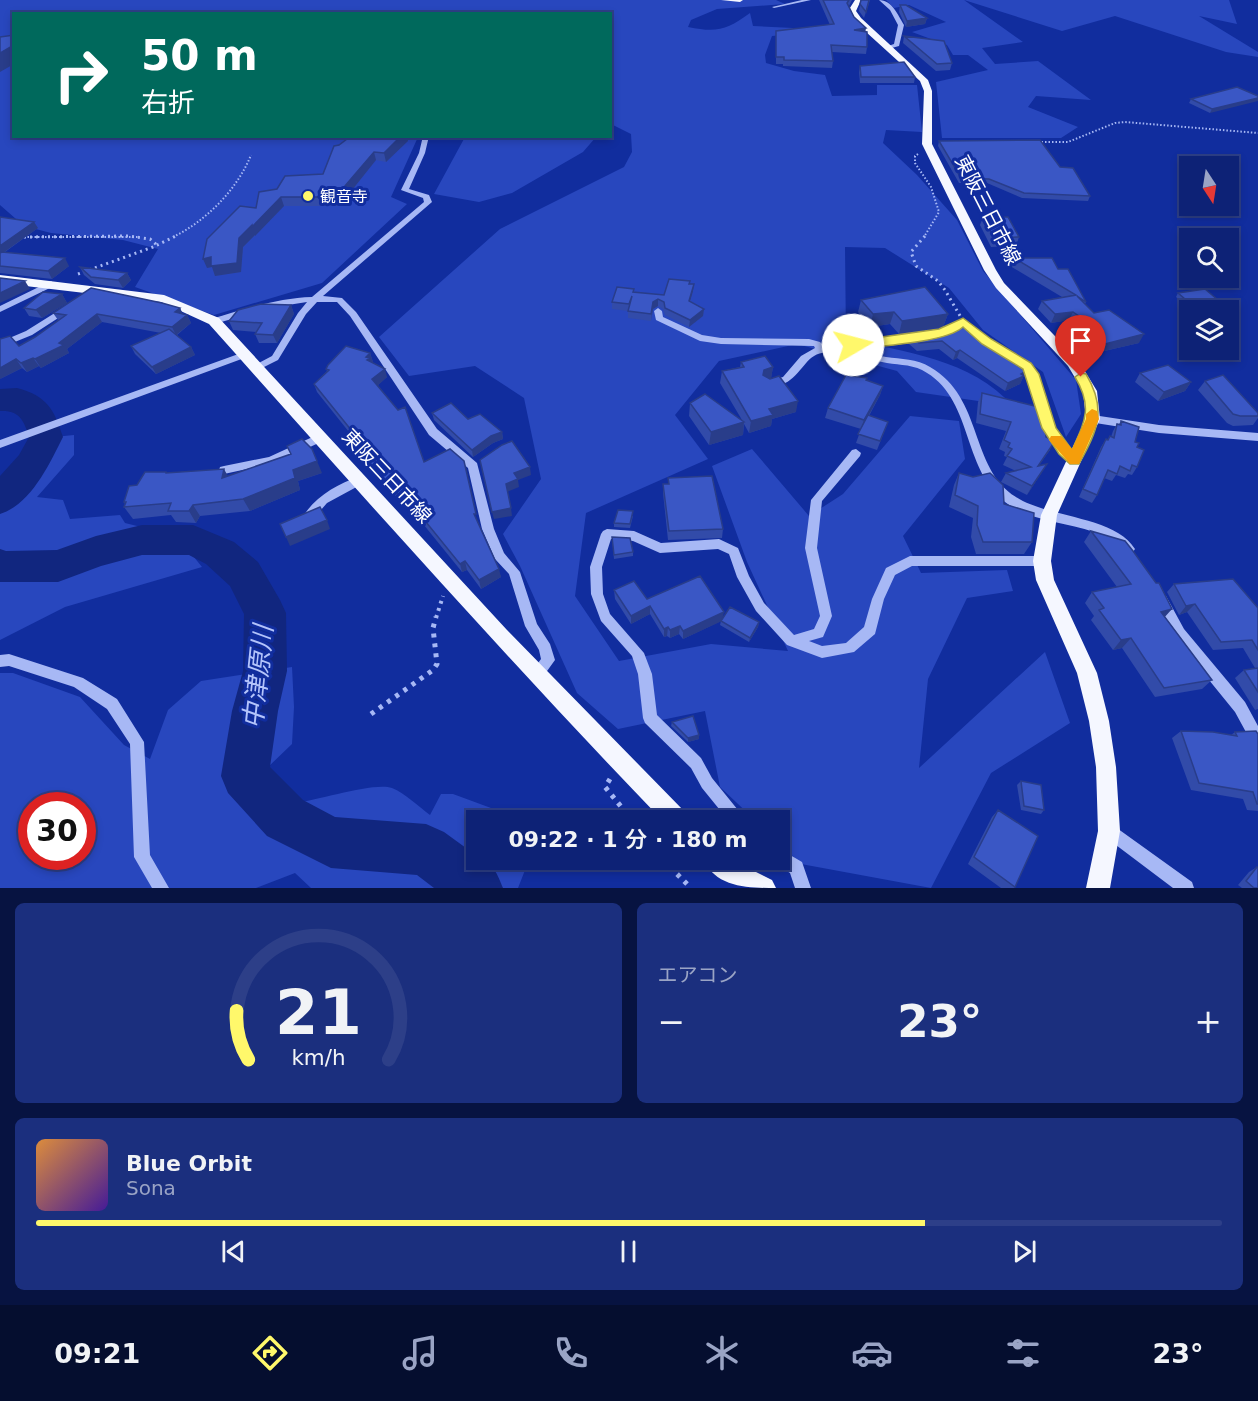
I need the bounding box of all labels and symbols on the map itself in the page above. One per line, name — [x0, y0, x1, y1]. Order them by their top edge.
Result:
street label: 東阪三日市線 — [950, 151, 1026, 269]
north arrow — [1179, 156, 1239, 216]
place label: 観音寺 — [320, 187, 368, 206]
marker: 観音寺 — [301, 189, 315, 203]
position arrow — [821, 313, 885, 377]
pin — [1055, 315, 1106, 377]
street label: 東阪三日市線 — [337, 424, 437, 528]
water label: 中津原川 — [238, 621, 279, 730]
speed limit sign: 30 — [18, 792, 96, 870]

